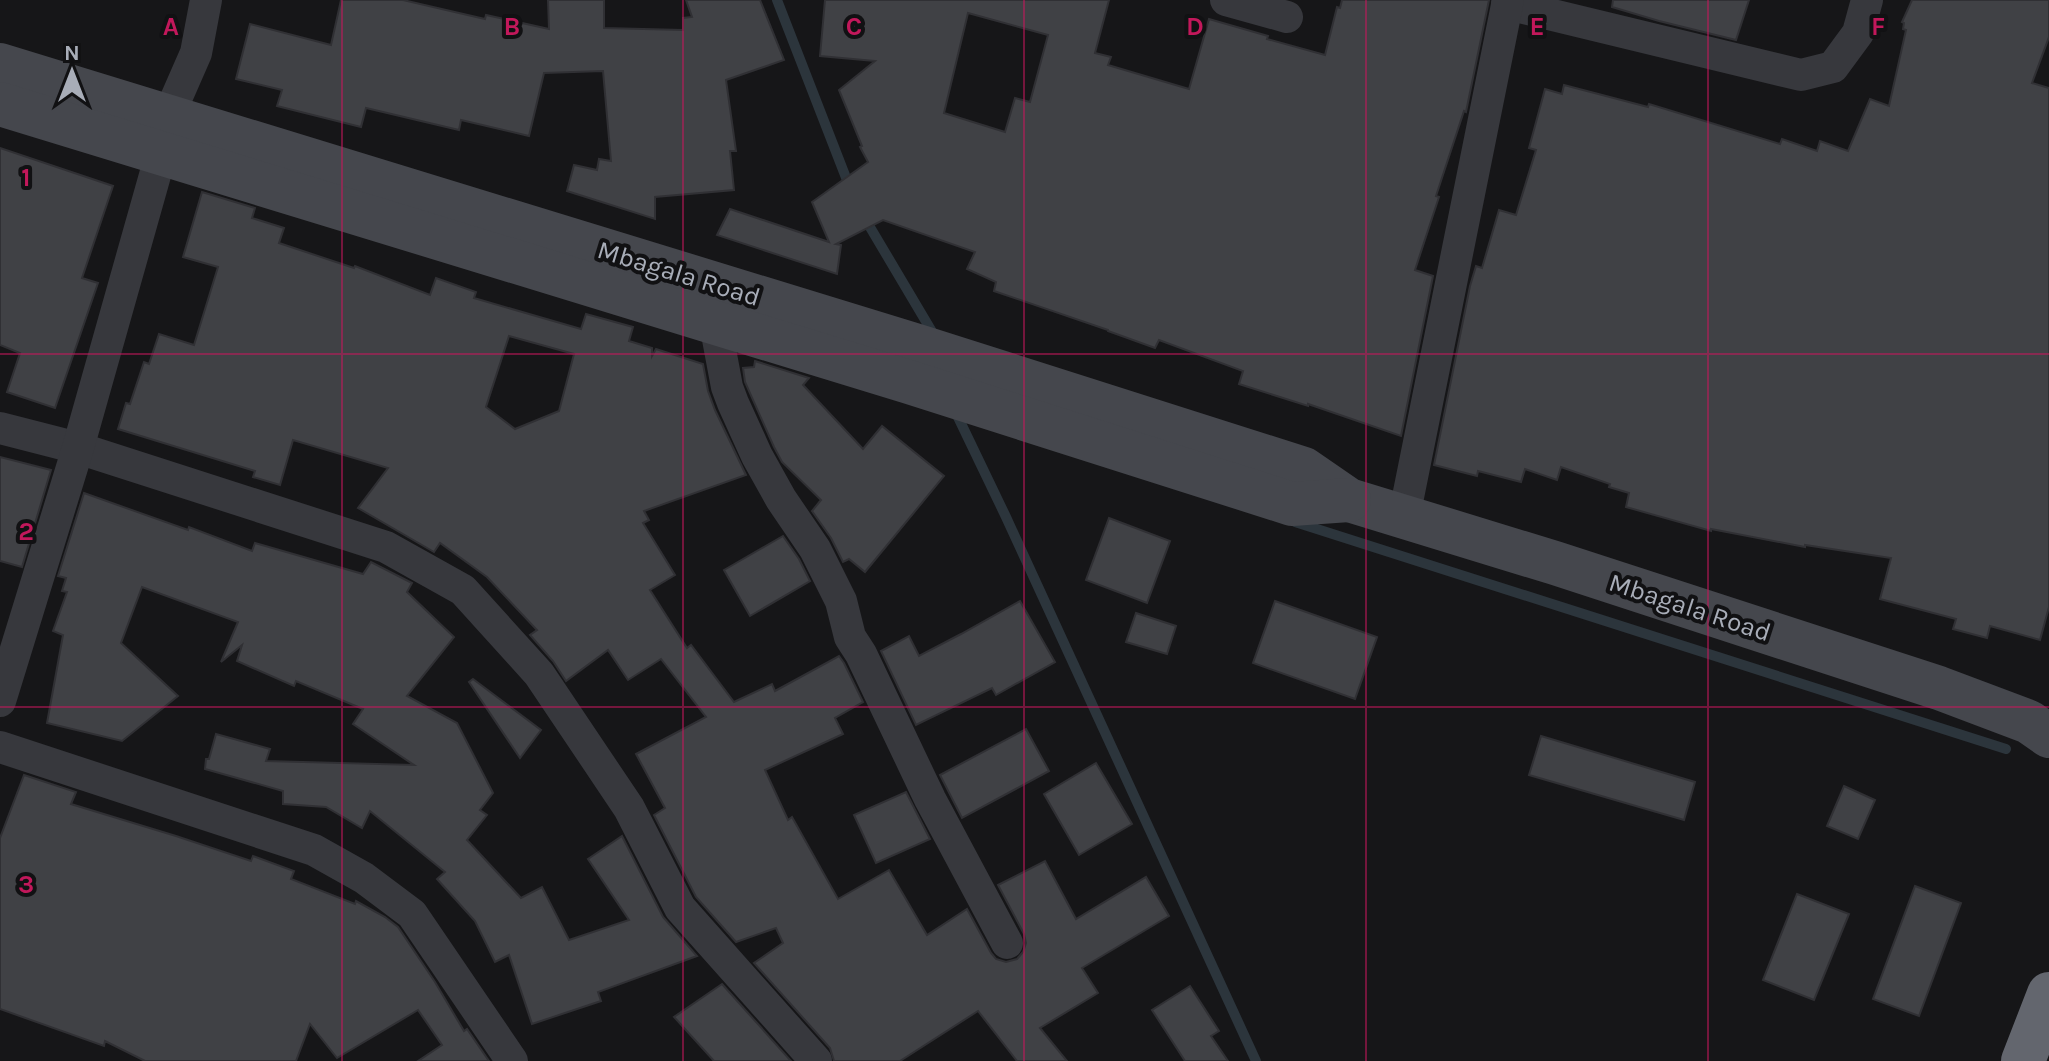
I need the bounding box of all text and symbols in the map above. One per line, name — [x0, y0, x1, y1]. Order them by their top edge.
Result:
text: A — [163, 11, 179, 42]
text: B — [504, 11, 520, 42]
text: C — [846, 11, 862, 42]
text: D — [1186, 11, 1204, 42]
text: E — [1529, 11, 1545, 42]
text: F — [1871, 11, 1885, 42]
north arrow — [32, 32, 112, 112]
text: N — [64, 40, 80, 66]
text: 1 — [21, 162, 31, 193]
street label: Mbagala Road — [594, 234, 764, 313]
text: 2 — [18, 516, 34, 547]
street label: Mbagala Road — [1605, 567, 1775, 648]
text: 3 — [18, 869, 34, 900]

